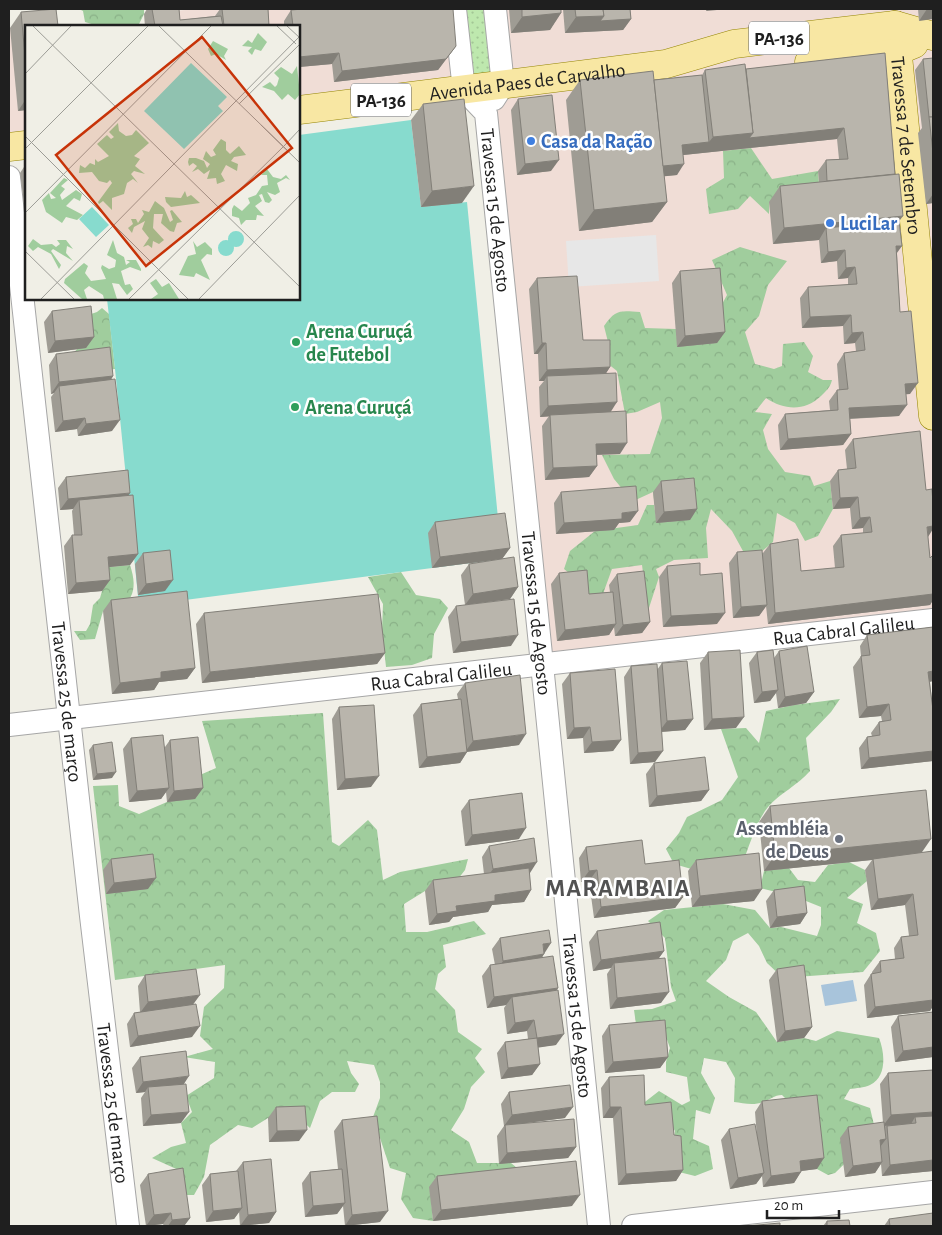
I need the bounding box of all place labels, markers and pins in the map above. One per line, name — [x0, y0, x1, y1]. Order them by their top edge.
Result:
place label: Casa da Ração — [541, 132, 653, 152]
marker: Casa da Ração — [525, 135, 537, 147]
place label: LuciLar — [840, 214, 897, 234]
marker: LuciLar — [824, 217, 836, 229]
place label: Arena Curuçá de Futebol — [306, 322, 413, 365]
marker: Arena Curuçá de Futebol — [290, 336, 302, 348]
place label: Arena Curuçá — [305, 398, 412, 418]
marker: Arena Curuçá — [289, 401, 301, 413]
place label: Assembléia de Deus — [736, 819, 829, 862]
marker: Assembléia de Deus — [833, 833, 845, 845]

